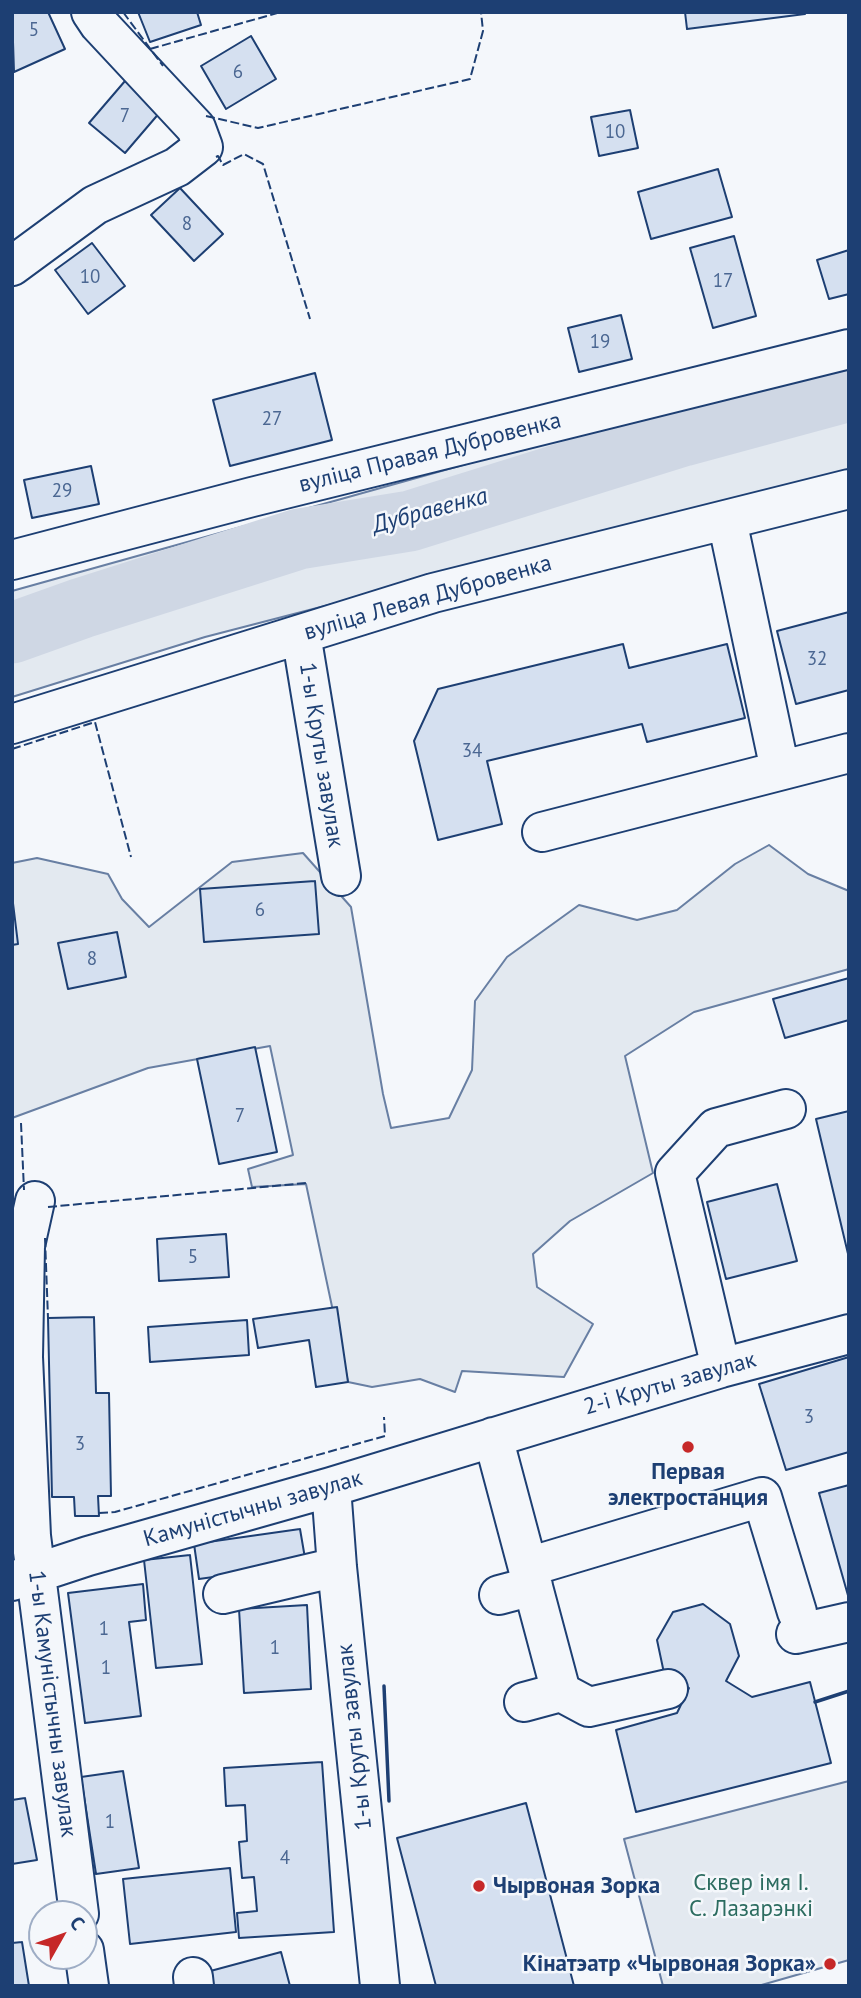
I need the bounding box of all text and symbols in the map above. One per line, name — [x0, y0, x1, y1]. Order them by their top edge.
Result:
house number: 5 — [29, 20, 39, 42]
house number: 6 — [233, 62, 243, 84]
house number: 7 — [120, 106, 130, 128]
house number: 10 — [605, 122, 625, 144]
house number: 8 — [182, 214, 192, 236]
house number: 10 — [80, 267, 100, 289]
house number: 17 — [713, 271, 733, 293]
house number: 19 — [590, 332, 610, 354]
street label: вуліца Правая Дубровенка — [296, 407, 564, 499]
house number: 27 — [262, 409, 282, 431]
house number: 29 — [52, 481, 72, 503]
water label: Дубравенка — [369, 482, 491, 540]
street label: вуліца Левая Дубровенка — [301, 549, 555, 647]
house number: 32 — [807, 649, 827, 671]
street label: 1-ы Круты завулак — [293, 661, 349, 849]
house number: 34 — [462, 741, 482, 763]
house number: 6 — [255, 900, 265, 922]
house number: 8 — [87, 949, 97, 971]
house number: 7 — [235, 1106, 245, 1128]
house number: 5 — [188, 1247, 198, 1269]
street label: 2-і Круты завулак — [581, 1346, 759, 1422]
house number: 3 — [804, 1407, 814, 1429]
house number: 3 — [75, 1434, 85, 1456]
marker: Первая электростанция — [680, 1439, 696, 1455]
place label: Первая электростанция — [608, 1458, 768, 1512]
street label: Камуністычны завулак — [140, 1465, 366, 1553]
street label: 1-ы Камуністычны завулак — [22, 1569, 82, 1839]
house number: 1 — [99, 1619, 109, 1641]
house number: 1 — [270, 1638, 280, 1660]
street label: 1-ы Круты завулак — [332, 1643, 378, 1831]
house number: 1 — [101, 1658, 111, 1680]
house number: 1 — [105, 1812, 115, 1834]
house number: 4 — [280, 1848, 290, 1870]
park label: Сквер імя І. С. Лазарэнкі — [689, 1869, 813, 1923]
place label: Чырвоная Зорка — [493, 1872, 660, 1900]
marker: Чырвоная Зорка — [471, 1878, 487, 1894]
north arrow — [28, 1900, 98, 1970]
text: С — [65, 1911, 90, 1935]
place label: Кінатэатр «Чырвоная Зорка» — [523, 1950, 816, 1978]
marker: Кінатэатр «Чырвоная Зорка» — [822, 1956, 838, 1972]

